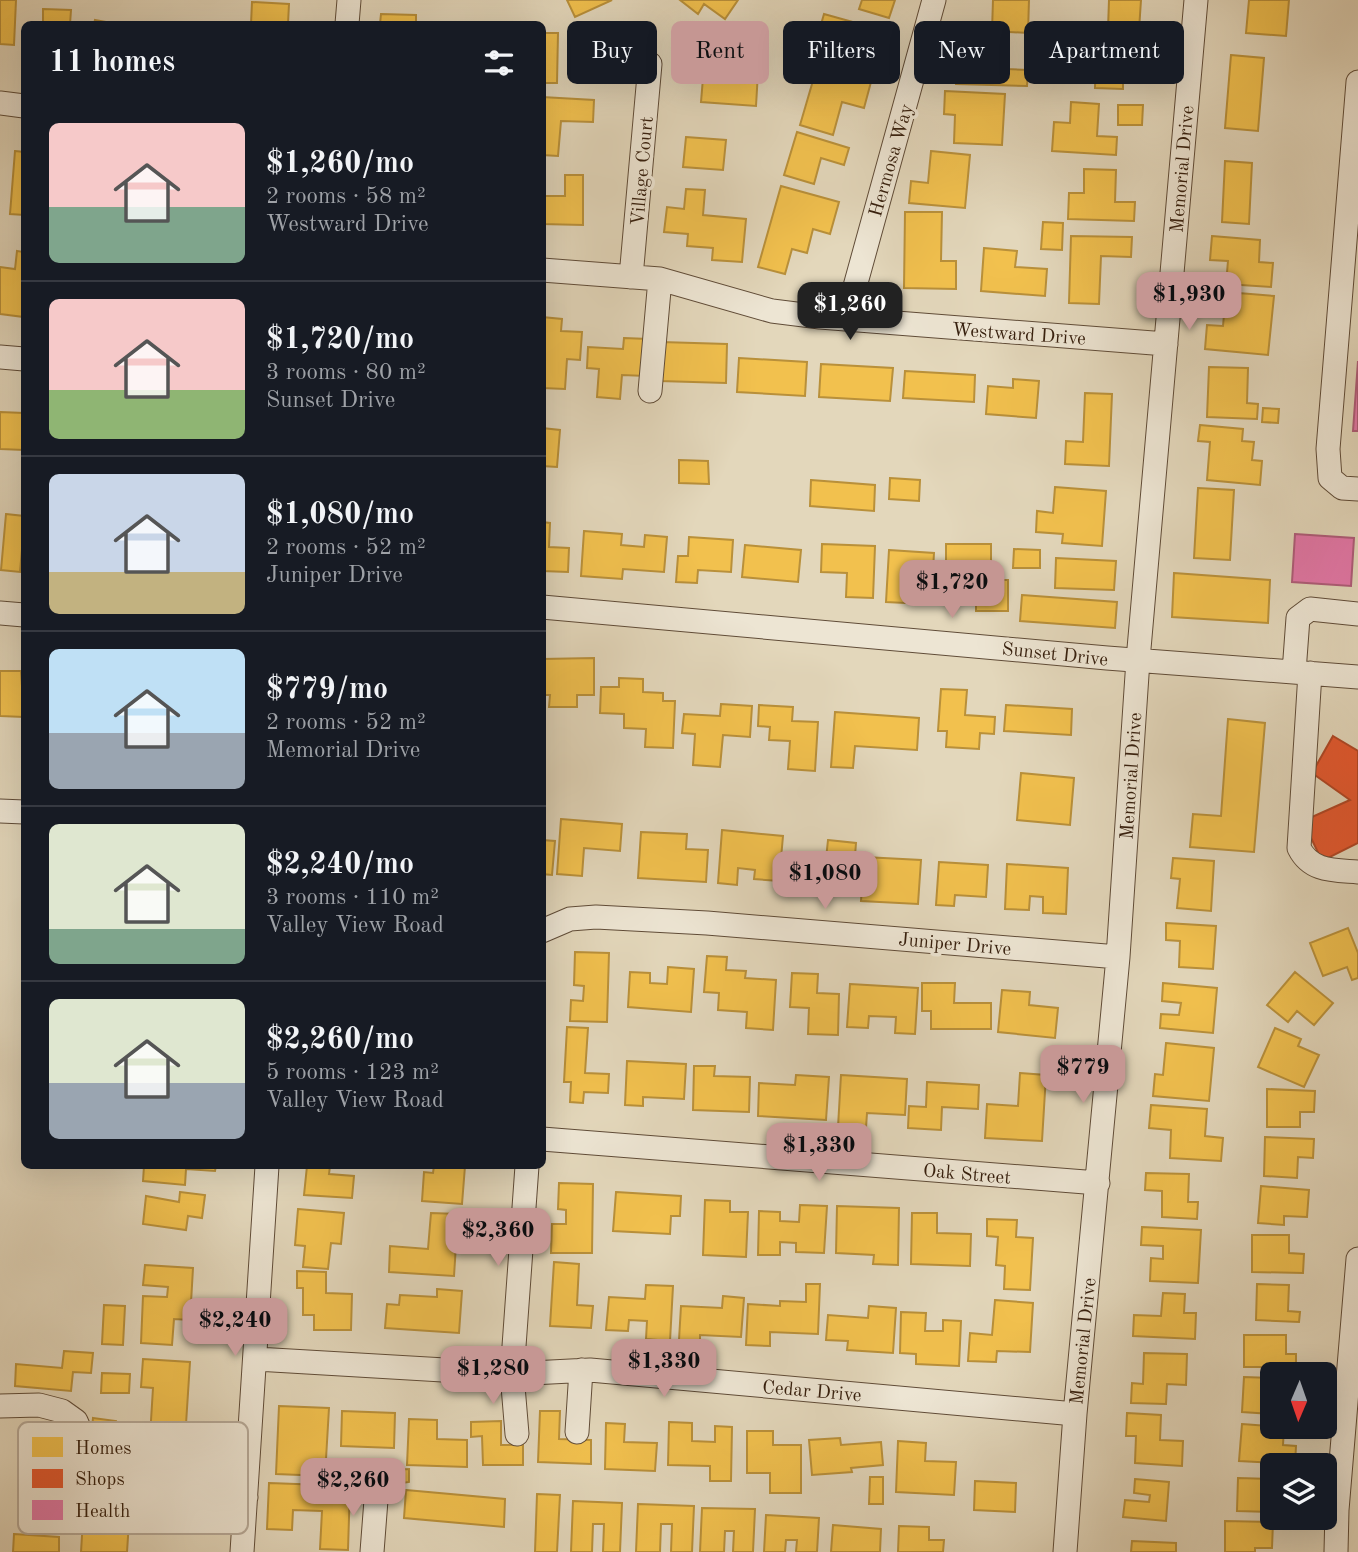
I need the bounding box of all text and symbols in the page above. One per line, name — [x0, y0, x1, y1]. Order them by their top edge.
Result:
chip: Buy — [567, 21, 657, 84]
chip: Rent — [671, 21, 769, 84]
chip: Filters — [783, 21, 900, 84]
chip: New — [914, 21, 1010, 84]
chip: Apartment — [1024, 21, 1184, 84]
icon: filters — [480, 44, 518, 82]
text: 11 homes — [49, 48, 175, 78]
street label: Hermosa Way — [867, 102, 918, 219]
street label: Memorial Drive — [1168, 105, 1199, 234]
street label: Village Court — [629, 116, 658, 227]
text: $1,260/mo — [266, 149, 414, 179]
icon: home — [105, 151, 189, 235]
text: 2 rooms · 58 m² — [266, 185, 426, 208]
text: Westward Drive — [266, 213, 429, 236]
pin: $1,930 — [1132, 272, 1246, 332]
pin: $1,260 — [793, 282, 907, 342]
text: $1,930 — [1152, 283, 1226, 306]
text: $1,260 — [813, 293, 887, 316]
street label: Westward Drive — [951, 321, 1086, 350]
text: $1,720/mo — [266, 325, 414, 355]
icon: home — [105, 327, 189, 411]
text: 3 rooms · 80 m² — [266, 361, 426, 384]
text: Sunset Drive — [266, 389, 395, 412]
text: $1,080/mo — [266, 500, 414, 530]
icon: home — [105, 502, 189, 586]
text: 2 rooms · 52 m² — [266, 536, 426, 559]
pin: $1,720 — [895, 560, 1009, 620]
text: Juniper Drive — [266, 564, 403, 587]
text: $1,720 — [915, 571, 989, 594]
street label: Sunset Drive — [1001, 640, 1109, 671]
text: $779/mo — [266, 675, 388, 705]
icon: home — [105, 677, 189, 761]
text: 2 rooms · 52 m² — [266, 711, 426, 734]
street label: Memorial Drive — [1119, 712, 1146, 840]
text: Memorial Drive — [266, 739, 420, 762]
text: $2,240/mo — [266, 850, 414, 880]
icon: home — [105, 852, 189, 936]
pin: $1,080 — [768, 852, 882, 911]
text: $1,080 — [788, 862, 862, 885]
text: 3 rooms · 110 m² — [266, 886, 439, 909]
text: Valley View Road — [266, 914, 444, 937]
street label: Juniper Drive — [898, 931, 1012, 960]
text: $2,260/mo — [266, 1025, 414, 1055]
icon: home — [105, 1027, 189, 1111]
pin: $779 — [1042, 1046, 1124, 1105]
text: $779 — [1056, 1056, 1110, 1079]
text: 5 rooms · 123 m² — [266, 1061, 439, 1084]
text: Valley View Road — [266, 1089, 444, 1112]
pin: $1,330 — [762, 1124, 876, 1183]
text: $1,330 — [782, 1134, 856, 1157]
street label: Oak Street — [922, 1162, 1012, 1189]
pin: $2,360 — [441, 1208, 555, 1268]
text: $2,360 — [461, 1219, 535, 1242]
street label: Memorial Drive — [1068, 1277, 1101, 1406]
pin: $2,240 — [178, 1298, 292, 1358]
text: $2,240 — [198, 1309, 272, 1332]
pin: $1,330 — [607, 1340, 721, 1399]
pin: $1,280 — [436, 1346, 550, 1406]
text: $1,330 — [627, 1350, 701, 1373]
text: $1,280 — [456, 1357, 530, 1380]
north arrow — [1260, 1362, 1337, 1438]
map controls — [1260, 1362, 1337, 1530]
street label: Cedar Drive — [761, 1379, 862, 1406]
legend — [18, 1422, 248, 1534]
text: Homes — [75, 1440, 131, 1459]
button: layers — [1260, 1453, 1337, 1530]
pin: $2,260 — [296, 1458, 410, 1518]
text: $2,260 — [316, 1469, 390, 1492]
text: Shops — [75, 1471, 125, 1490]
text: Health — [75, 1503, 130, 1522]

